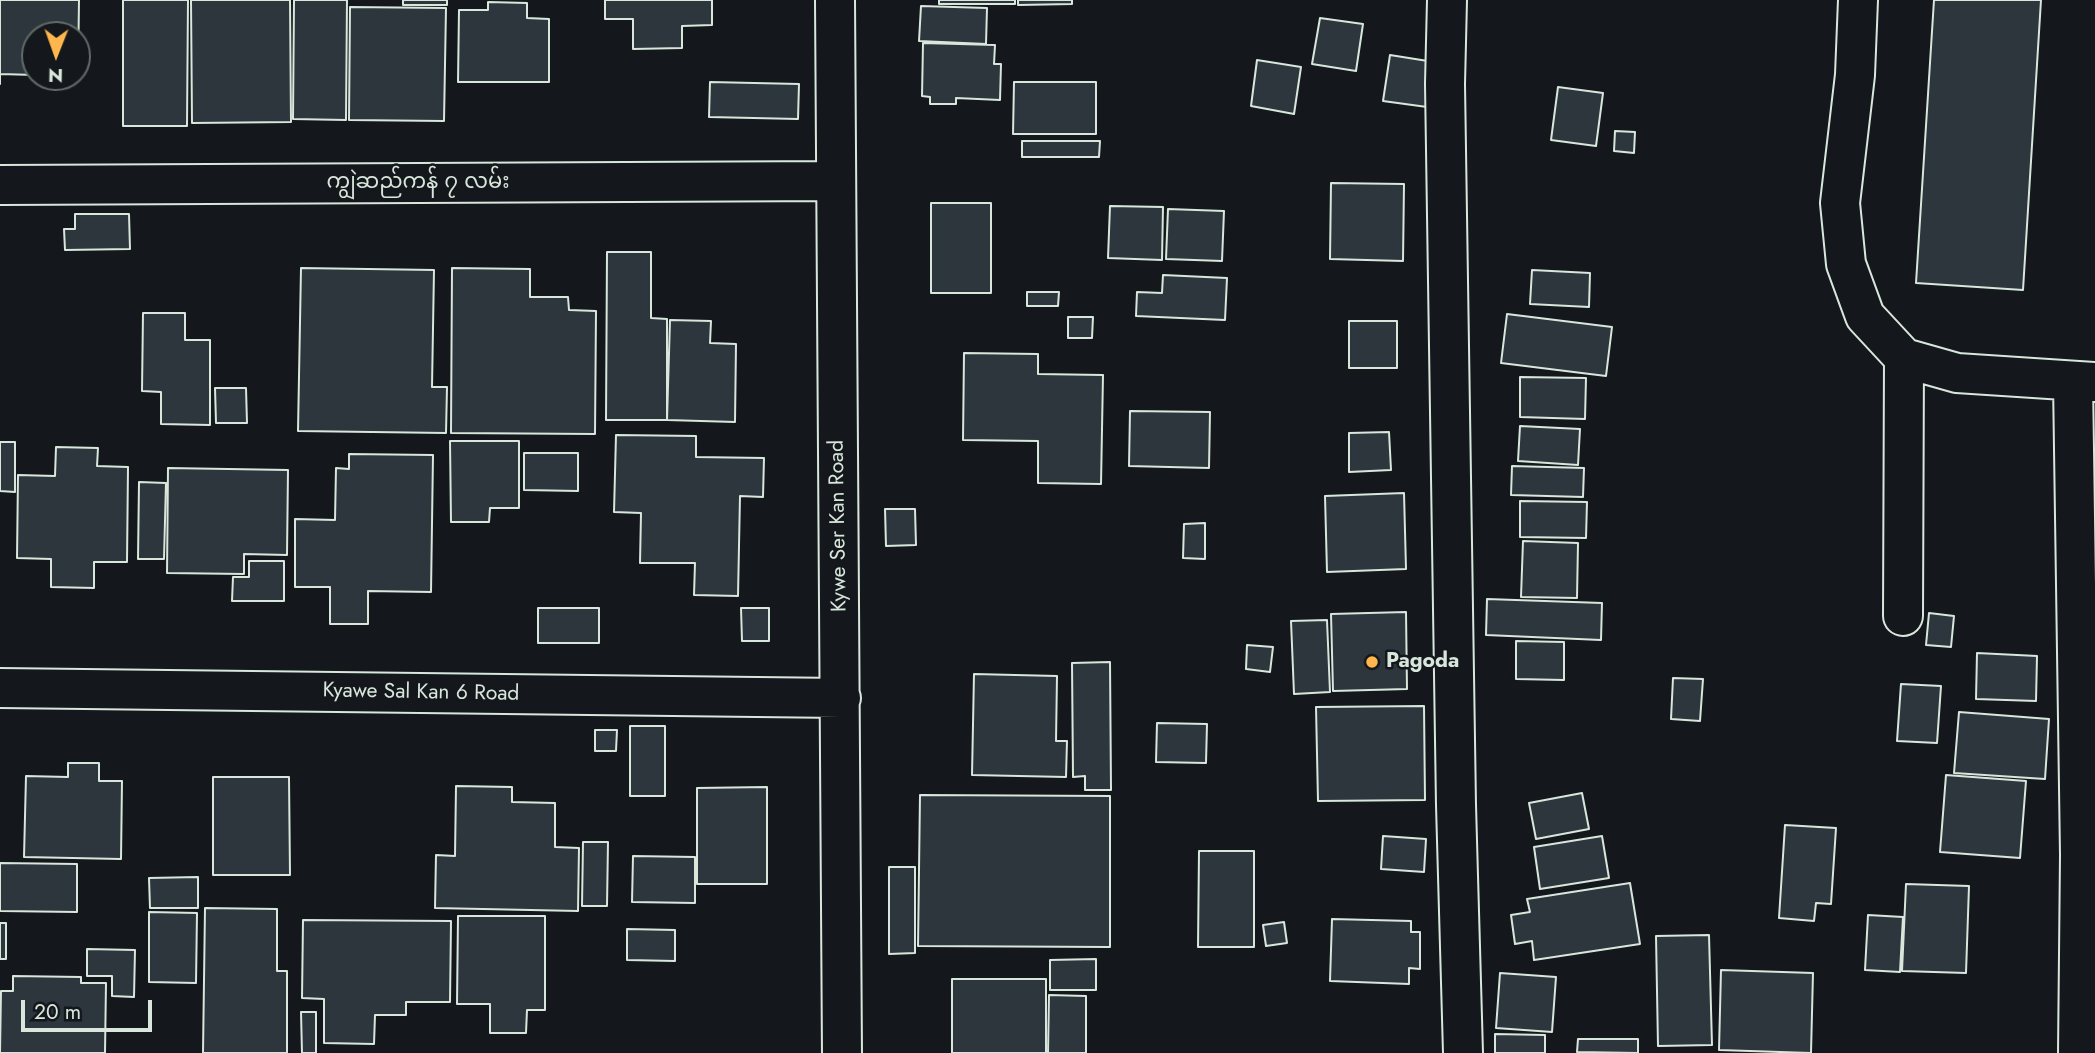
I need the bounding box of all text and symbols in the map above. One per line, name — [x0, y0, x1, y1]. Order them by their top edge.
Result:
north arrow — [21, 21, 91, 91]
text: N — [48, 62, 63, 89]
street label: ကျွဲဆည်ကန် ၇ လမ်း — [327, 170, 509, 196]
street label: Kywe Ser Kan Road — [825, 440, 853, 612]
place label: Pagoda — [1386, 649, 1459, 675]
marker: Pagoda — [1364, 654, 1380, 670]
street label: Kyawe Sal Kan 6 Road — [322, 679, 520, 707]
scale bar — [24, 986, 156, 1030]
text: 20 m — [34, 997, 81, 1027]

